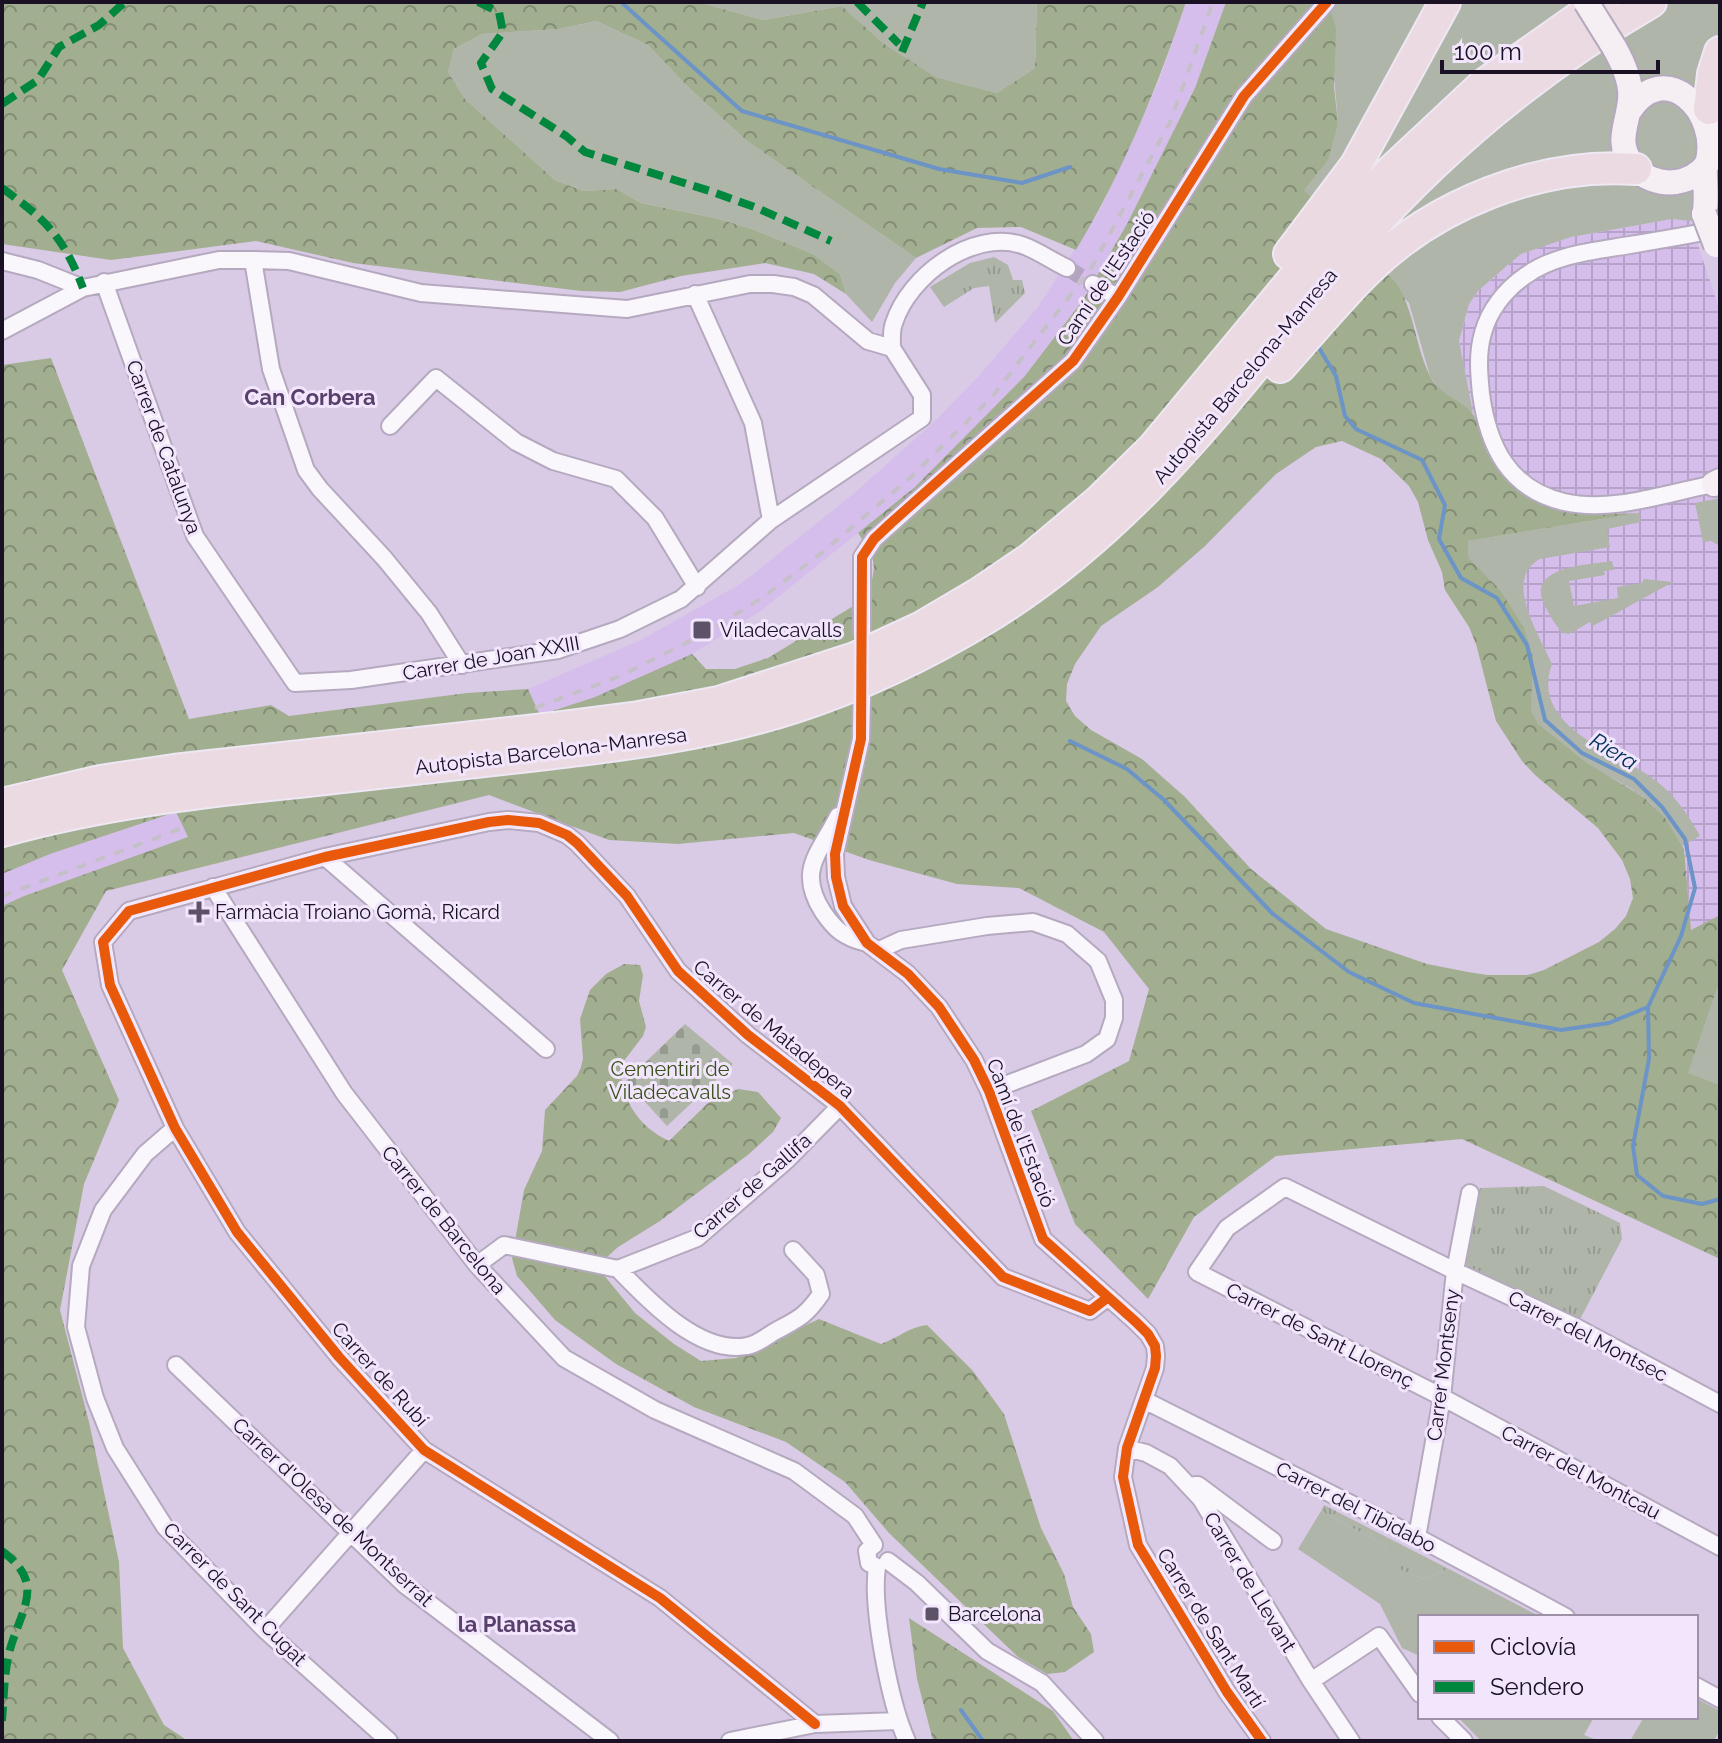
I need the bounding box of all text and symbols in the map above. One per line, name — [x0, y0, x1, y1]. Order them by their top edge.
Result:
scale bar — [1442, 24, 1658, 74]
text: 100 m — [1454, 37, 1522, 66]
street label: Camí de l'Estació — [1052, 206, 1160, 350]
street label: Autopista Barcelona-Manresa — [1148, 264, 1342, 488]
street label: Carrer de Catalunya — [121, 357, 207, 537]
district label: Can Corbera — [244, 384, 376, 410]
place label: Viladecavalls — [720, 618, 842, 642]
marker: Viladecavalls — [691, 619, 713, 641]
street label: Carrer de Joan XXIII — [401, 631, 581, 685]
street label: Autopista Barcelona-Manresa — [414, 722, 688, 780]
water label: Riera — [1586, 727, 1642, 775]
place label: Farmàcia Troiano Gomà, Ricard — [215, 900, 500, 924]
marker: Farmàcia Troiano Gomà, Ricard — [190, 903, 208, 921]
street label: Carrer de Matadepera — [689, 955, 859, 1103]
street label: Camí de l'Estació — [982, 1055, 1060, 1211]
park label: Cementiri de Viladecavalls — [609, 1057, 731, 1104]
street label: Carrer de Gallifa — [688, 1128, 816, 1244]
street label: Carrer de Barcelona — [377, 1141, 511, 1299]
street label: Carrer de Sant Llorenç — [1222, 1277, 1418, 1393]
street label: Carrer del Montsec — [1504, 1285, 1672, 1387]
street label: Carrer Montseny — [1422, 1287, 1464, 1442]
street label: Carrer de Rubí — [327, 1317, 434, 1432]
street label: Carrer d'Olesa de Montserrat — [228, 1413, 439, 1612]
street label: Carrer del Montcau — [1497, 1420, 1665, 1524]
street label: Carrer del Tibidabo — [1272, 1456, 1440, 1558]
street label: Carrer de Llevant — [1199, 1508, 1301, 1657]
street label: Carrer de Sant Cugat — [158, 1517, 312, 1671]
street label: Carrer de Sant Martí — [1152, 1544, 1270, 1713]
place label: Barcelona — [948, 1602, 1041, 1626]
marker: Barcelona — [923, 1605, 941, 1623]
district label: la Planassa — [458, 1611, 576, 1637]
legend — [1418, 1615, 1698, 1719]
text: Ciclovía — [1490, 1632, 1576, 1661]
text: Sendero — [1490, 1672, 1584, 1701]

